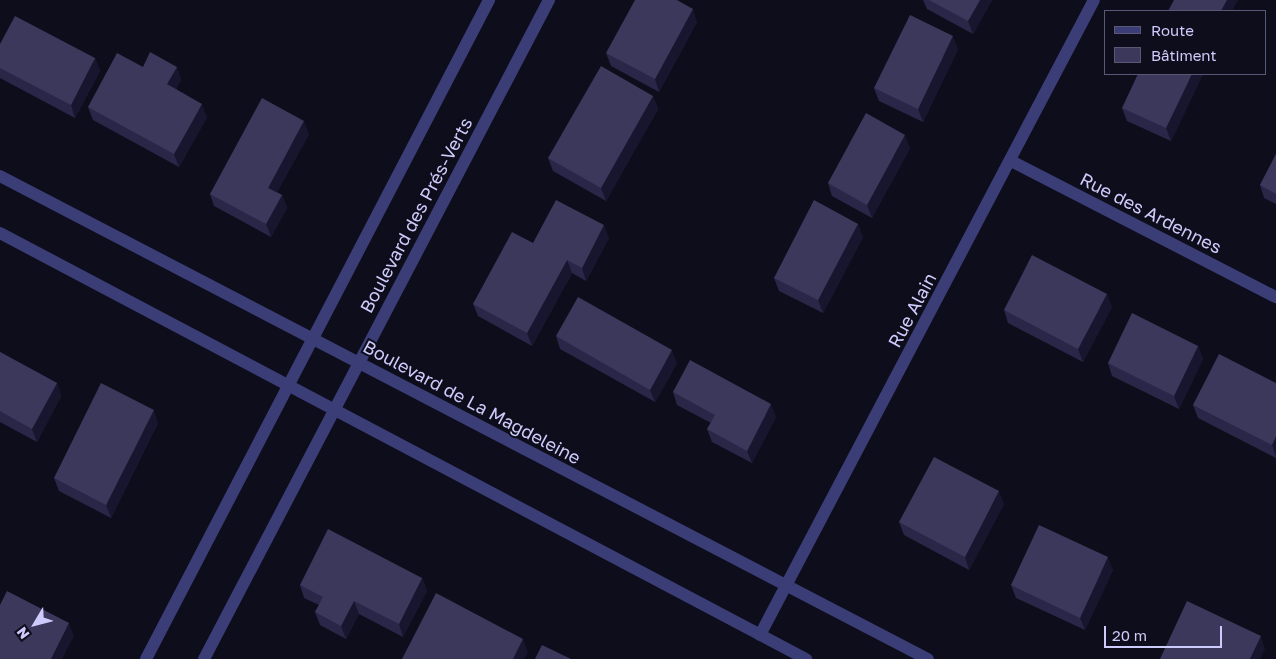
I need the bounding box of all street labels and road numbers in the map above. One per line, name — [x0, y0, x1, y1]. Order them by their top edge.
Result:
street label: Boulevard des Prés-Verts — [355, 114, 477, 316]
street label: Rue des Ardennes — [1077, 168, 1225, 258]
street label: Rue Alain — [883, 269, 941, 351]
street label: Boulevard de La Magdeleine — [360, 335, 584, 469]

